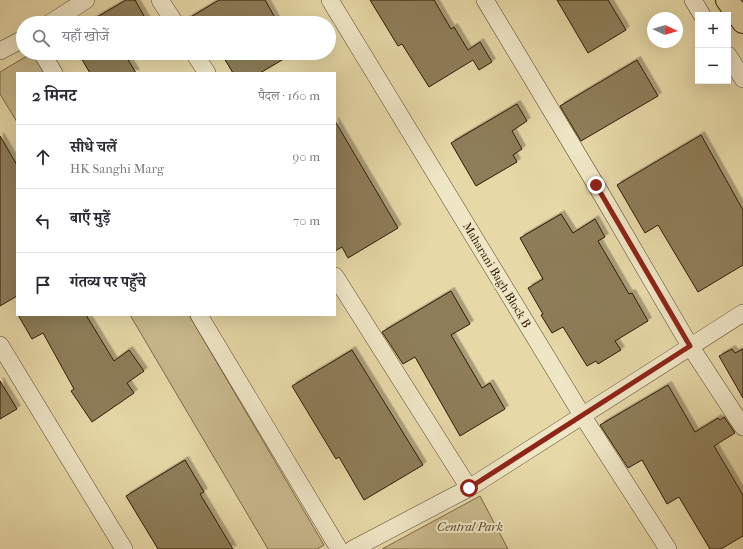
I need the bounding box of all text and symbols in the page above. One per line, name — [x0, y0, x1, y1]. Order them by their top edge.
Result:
north arrow — [647, 12, 683, 48]
map controls — [695, 12, 731, 84]
button: + — [695, 12, 731, 48]
search box — [16, 16, 336, 60]
icon: search — [30, 27, 52, 49]
text: यहाँ खोजें — [62, 27, 109, 45]
button: − — [695, 48, 731, 84]
text: 2 मिनट — [32, 85, 77, 105]
text: पैदल · 160 m — [258, 88, 320, 103]
text: सीधे चलें — [70, 138, 117, 156]
icon: ahead — [32, 146, 54, 168]
text: 90 m — [292, 149, 320, 164]
text: HK Sanghi Marg — [70, 161, 164, 176]
route end — [587, 176, 605, 194]
text: बाएँ मुड़ें — [70, 209, 110, 227]
icon: left — [32, 210, 54, 232]
text: 70 m — [293, 213, 320, 228]
street label: Maharani Bagh Block B — [460, 220, 534, 330]
text: गंतव्य पर पहुँचे — [70, 273, 146, 291]
icon: arrive — [32, 274, 54, 296]
route start — [460, 479, 478, 497]
park label: Central Park — [437, 520, 503, 534]

